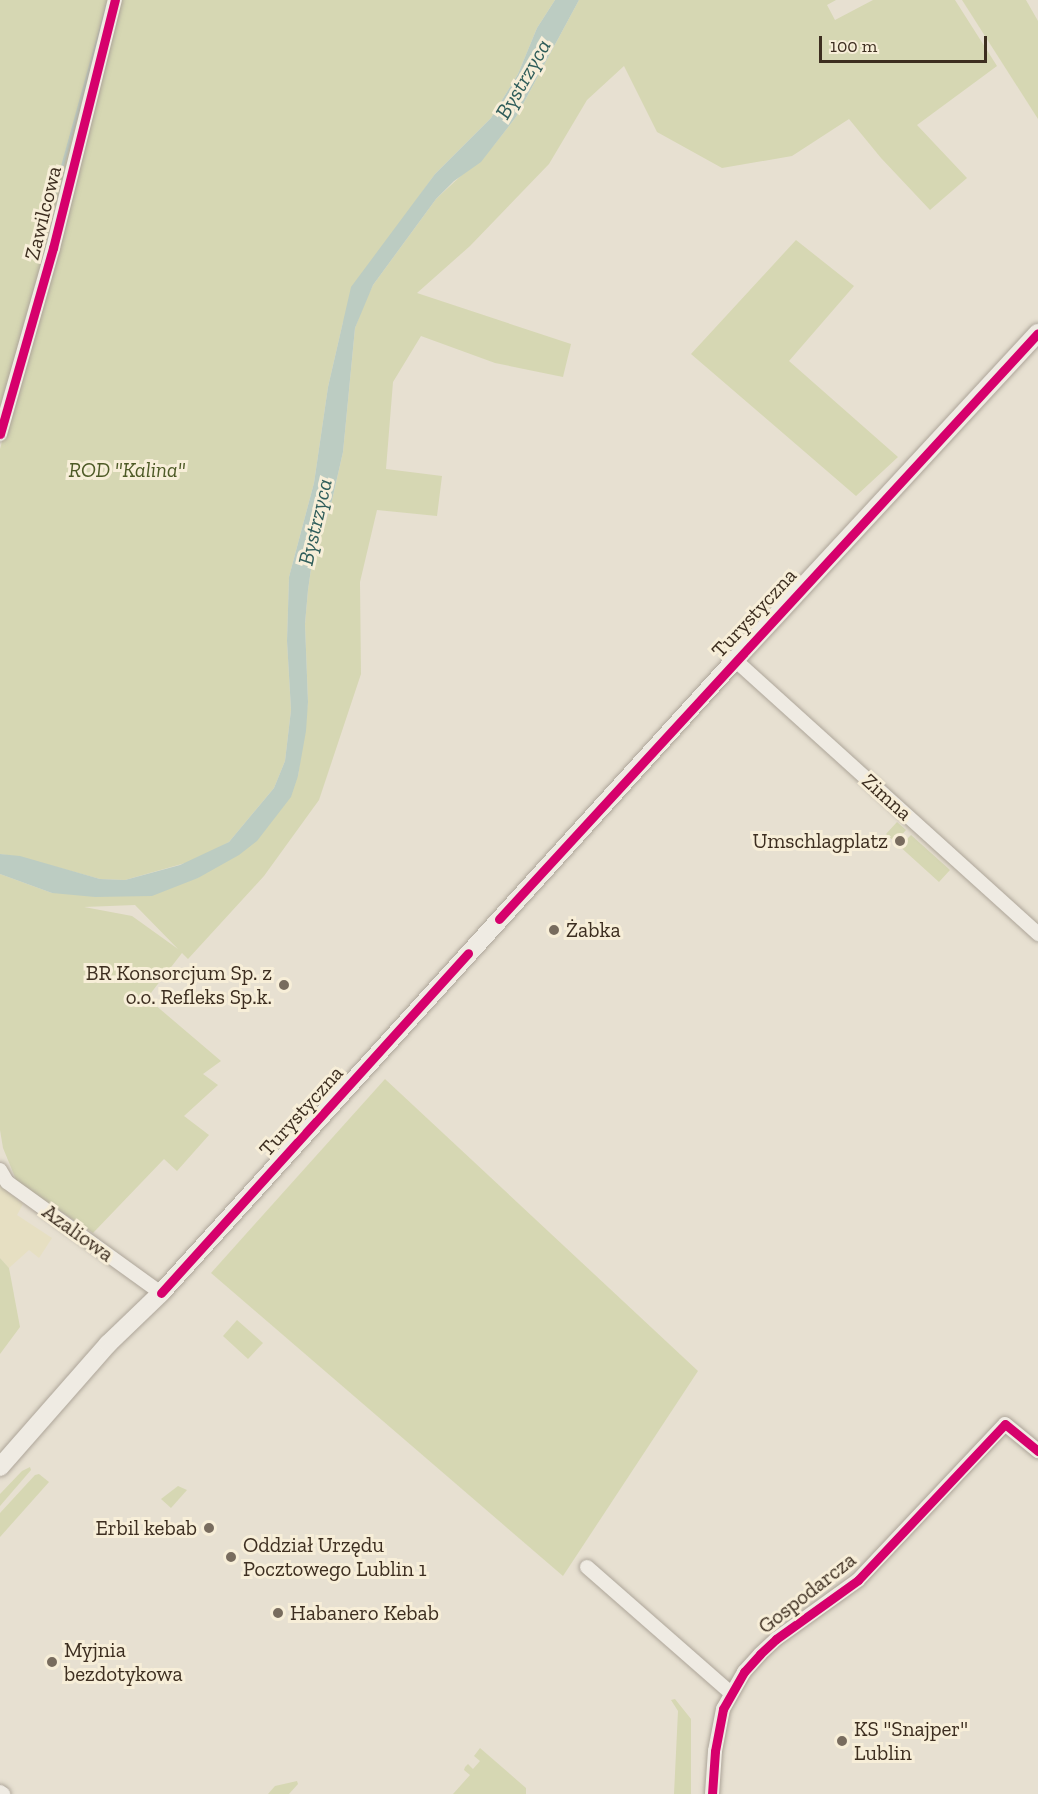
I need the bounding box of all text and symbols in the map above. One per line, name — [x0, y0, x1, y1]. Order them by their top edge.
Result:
scale bar — [822, 24, 990, 62]
water label: Bystrzyca — [490, 34, 556, 124]
text: 100 m — [830, 35, 877, 57]
street label: Zawilcowa — [19, 163, 67, 263]
park label: ROD "Kalina" — [69, 457, 185, 483]
water label: Bystrzyca — [292, 476, 338, 568]
street label: Turystyczna — [706, 563, 802, 663]
street label: Zimna — [857, 768, 917, 826]
place label: Umschlagplatz — [753, 828, 888, 854]
marker: Umschlagplatz — [893, 834, 907, 848]
place label: Żabka — [566, 917, 621, 943]
marker: Żabka — [547, 923, 561, 937]
place label: BR Konsorcjum Sp. z o.o. Refleks Sp.k. — [86, 960, 272, 1010]
marker: BR Konsorcjum Sp. z o.o. Refleks Sp.k. — [277, 978, 291, 992]
street label: Turystyczna — [254, 1061, 348, 1161]
street label: Azaliowa — [38, 1199, 118, 1267]
place label: Erbil kebab — [95, 1515, 197, 1541]
marker: Erbil kebab — [202, 1521, 216, 1535]
place label: Oddział Urzędu Pocztowego Lublin 1 — [243, 1532, 427, 1582]
street label: Gospodarcza — [753, 1547, 861, 1639]
marker: Oddział Urzędu Pocztowego Lublin 1 — [224, 1550, 238, 1564]
place label: Habanero Kebab — [290, 1600, 439, 1626]
marker: Habanero Kebab — [271, 1606, 285, 1620]
place label: Myjnia bezdotykowa — [64, 1637, 183, 1687]
marker: Myjnia bezdotykowa — [45, 1655, 59, 1669]
place label: KS "Snajper" Lublin — [854, 1716, 968, 1766]
marker: KS "Snajper" Lublin — [835, 1734, 849, 1748]

